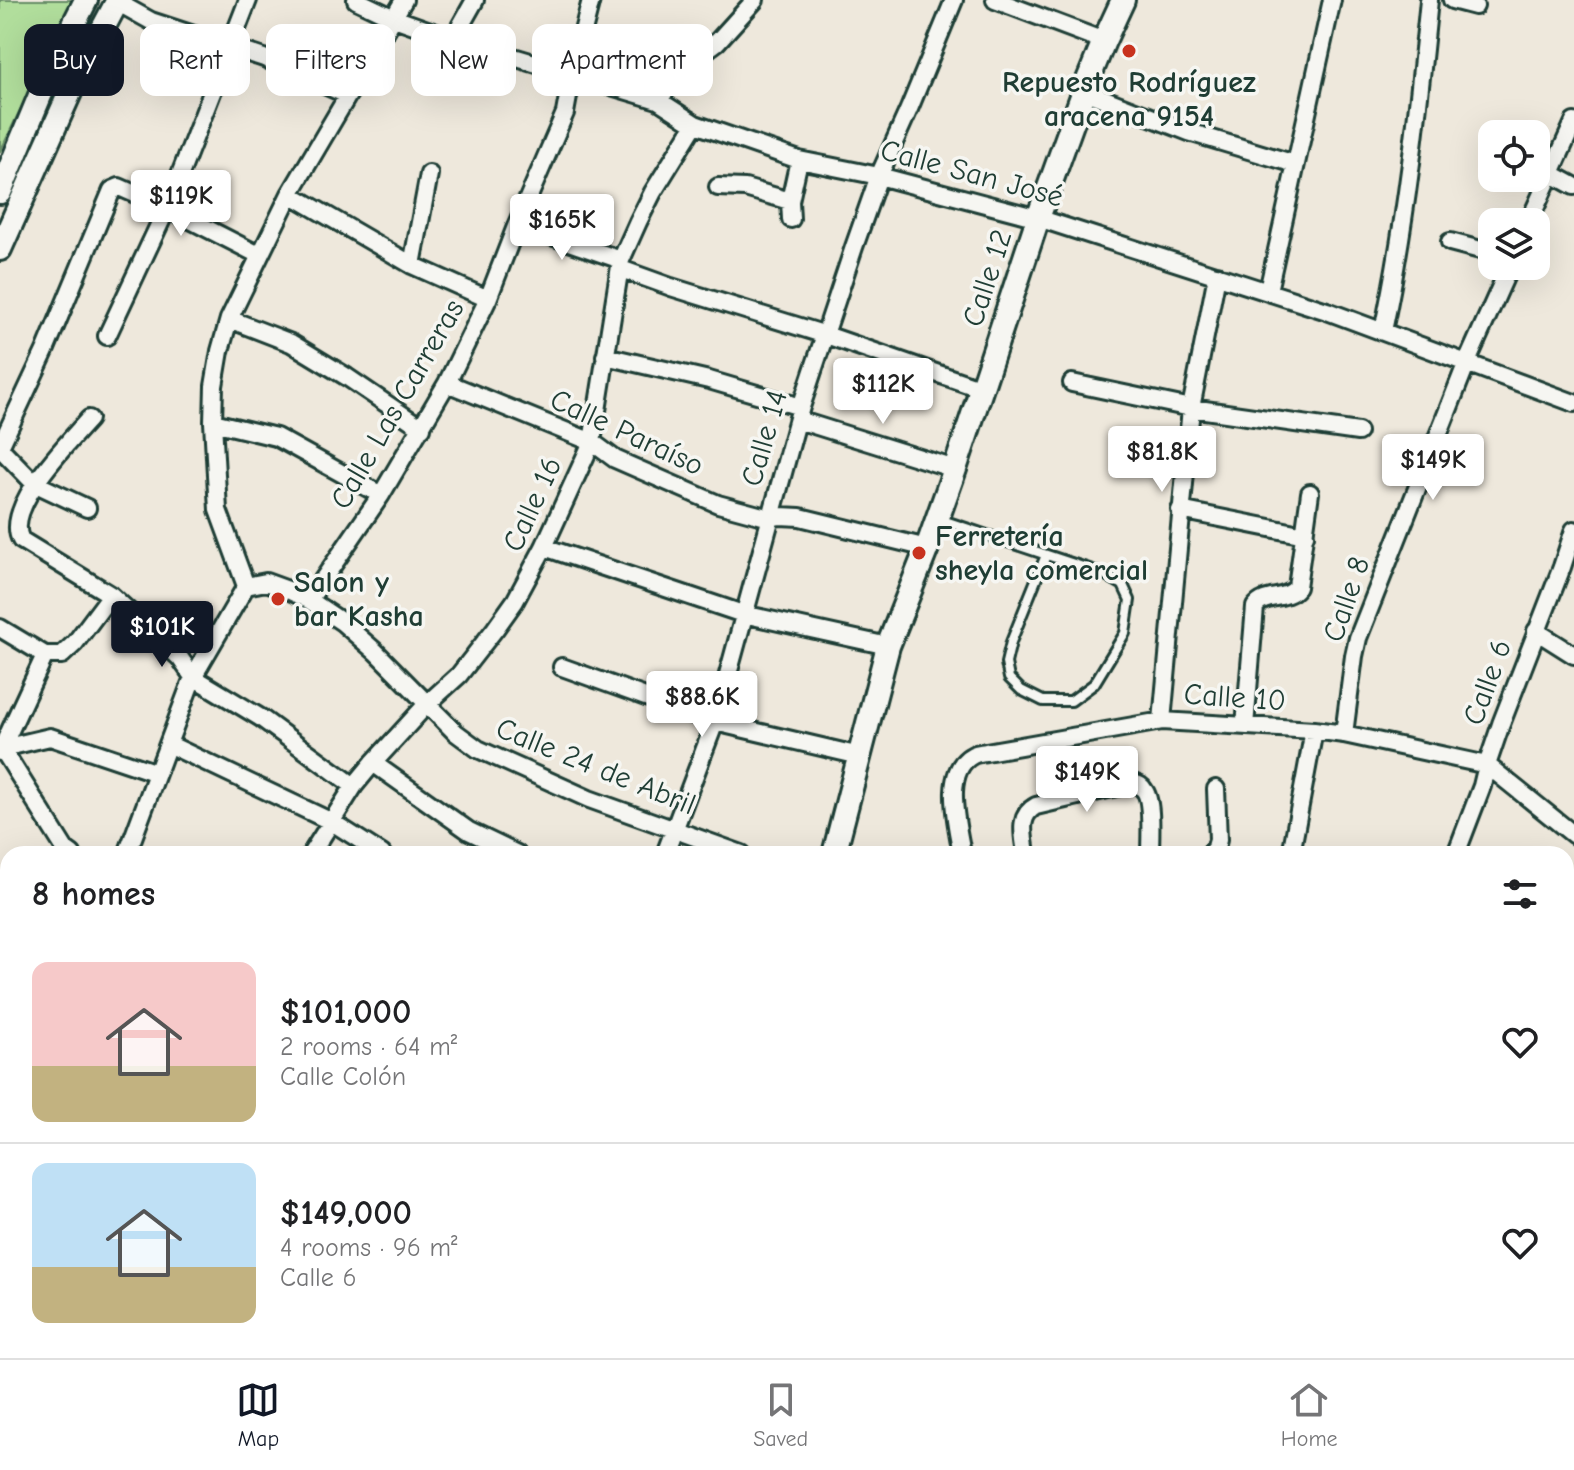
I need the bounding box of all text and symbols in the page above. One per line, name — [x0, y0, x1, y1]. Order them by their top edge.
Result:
chip: Buy — [24, 24, 124, 96]
chip: Rent — [140, 24, 250, 96]
chip: Filters — [266, 24, 395, 96]
chip: New — [411, 24, 516, 96]
chip: Apartment — [532, 24, 713, 96]
marker: Repuesto Rodríguez aracena 9154 — [1120, 42, 1138, 60]
place label: Repuesto Rodríguez aracena 9154 — [1002, 65, 1256, 134]
map controls — [1478, 120, 1550, 280]
button: locate — [1478, 120, 1550, 192]
street label: Calle San José — [877, 132, 1067, 215]
pin: $119K — [125, 170, 237, 238]
text: $119K — [149, 181, 213, 211]
pin: $165K — [506, 194, 618, 262]
text: $165K — [528, 205, 596, 235]
button: layers — [1478, 208, 1550, 280]
street label: Calle 12 — [955, 225, 1020, 331]
street label: Calle Las Carreras — [323, 293, 472, 515]
pin: $112K — [827, 358, 939, 426]
text: $112K — [851, 369, 915, 399]
street label: Calle Paraíso — [545, 382, 709, 483]
street label: Calle 14 — [734, 386, 795, 490]
pin: $81.8K — [1097, 426, 1227, 494]
pin: $149K — [1377, 434, 1489, 502]
text: $81.8K — [1126, 437, 1198, 467]
text: $149K — [1400, 445, 1466, 475]
street label: Calle 16 — [495, 451, 569, 557]
place label: Ferretería sheyla comercial — [935, 519, 1148, 588]
marker: Ferretería sheyla comercial — [910, 544, 928, 562]
street label: Calle 8 — [1316, 552, 1377, 646]
place label: Salon y bar Kasha — [294, 565, 424, 634]
marker: Salon y bar Kasha — [269, 590, 287, 608]
pin: $101K — [106, 601, 218, 669]
text: $101K — [129, 612, 195, 642]
street label: Calle 6 — [1456, 635, 1519, 730]
pin: $88.6K — [637, 671, 767, 739]
street label: Calle 10 — [1183, 676, 1287, 719]
text: $88.6K — [664, 682, 740, 712]
street label: Calle 24 de Abril — [491, 711, 701, 822]
pin: $149K — [1031, 746, 1143, 814]
text: $149K — [1054, 757, 1120, 787]
icon: filters — [1498, 872, 1542, 916]
text: 8 homes — [32, 874, 155, 914]
text: $101,000 — [280, 992, 411, 1032]
icon: home — [96, 994, 192, 1090]
icon: heart — [1498, 1020, 1542, 1064]
text: 2 rooms · 64 m² — [280, 1032, 457, 1062]
text: Calle Colón — [280, 1062, 406, 1092]
text: $149,000 — [280, 1193, 412, 1233]
icon: home — [96, 1195, 192, 1291]
icon: heart — [1498, 1221, 1542, 1265]
text: 4 rooms · 96 m² — [280, 1233, 457, 1263]
text: Calle 6 — [280, 1263, 357, 1293]
tab: Map — [236, 1378, 280, 1452]
tab: Saved — [753, 1378, 808, 1452]
tab: Home — [1281, 1378, 1338, 1452]

